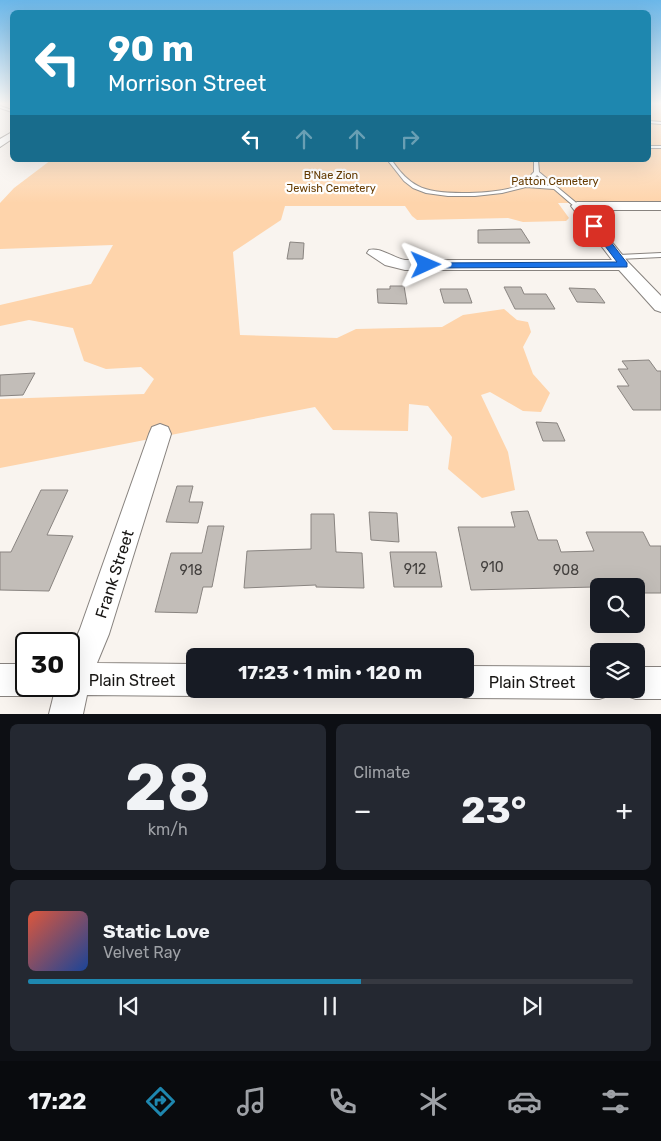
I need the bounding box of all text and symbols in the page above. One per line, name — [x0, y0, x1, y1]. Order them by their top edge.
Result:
text: 90 m — [108, 28, 194, 70]
icon: left — [25, 30, 90, 95]
text: Morrison Street — [108, 70, 266, 97]
icon: left — [237, 125, 265, 153]
icon: ahead — [290, 125, 318, 153]
icon: ahead — [343, 125, 371, 153]
icon: right — [396, 125, 424, 153]
park label: B'Nae Zion Jewish Cemetery — [286, 169, 376, 195]
park label: Patton Cemetery — [511, 175, 599, 188]
pin — [573, 205, 615, 247]
icon: arrive — [580, 212, 608, 240]
position arrow — [399, 238, 451, 290]
street label: Frank Street — [91, 528, 138, 621]
house number: 910 — [480, 559, 504, 576]
house number: 912 — [404, 561, 426, 578]
house number: 918 — [179, 562, 203, 579]
house number: 908 — [553, 562, 579, 579]
map controls — [590, 578, 645, 698]
button: search — [590, 578, 645, 633]
speed limit sign: 30 — [15, 632, 80, 697]
button: layers — [590, 643, 645, 698]
text: 17:23 · 1 min · 120 m — [238, 661, 422, 684]
street label: Plain Street — [89, 671, 175, 690]
street label: Plain Street — [489, 673, 575, 692]
text: 28 — [125, 749, 211, 826]
text: Climate — [354, 763, 410, 782]
text: 23° — [461, 787, 526, 833]
text: − — [354, 794, 372, 827]
text: + — [616, 794, 633, 827]
text: km/h — [148, 820, 188, 839]
text: Static Love — [103, 920, 210, 943]
text: Velvet Ray — [103, 943, 181, 962]
icon: previous — [115, 992, 143, 1020]
icon: pause — [316, 992, 344, 1020]
icon: next — [518, 992, 546, 1020]
icon: directions — [143, 1084, 178, 1119]
icon: music — [234, 1084, 269, 1119]
icon: phone — [325, 1084, 360, 1119]
icon: climate — [416, 1084, 451, 1119]
icon: car — [507, 1084, 542, 1119]
icon: filters — [598, 1084, 633, 1119]
text: 17:22 — [28, 1088, 87, 1115]

